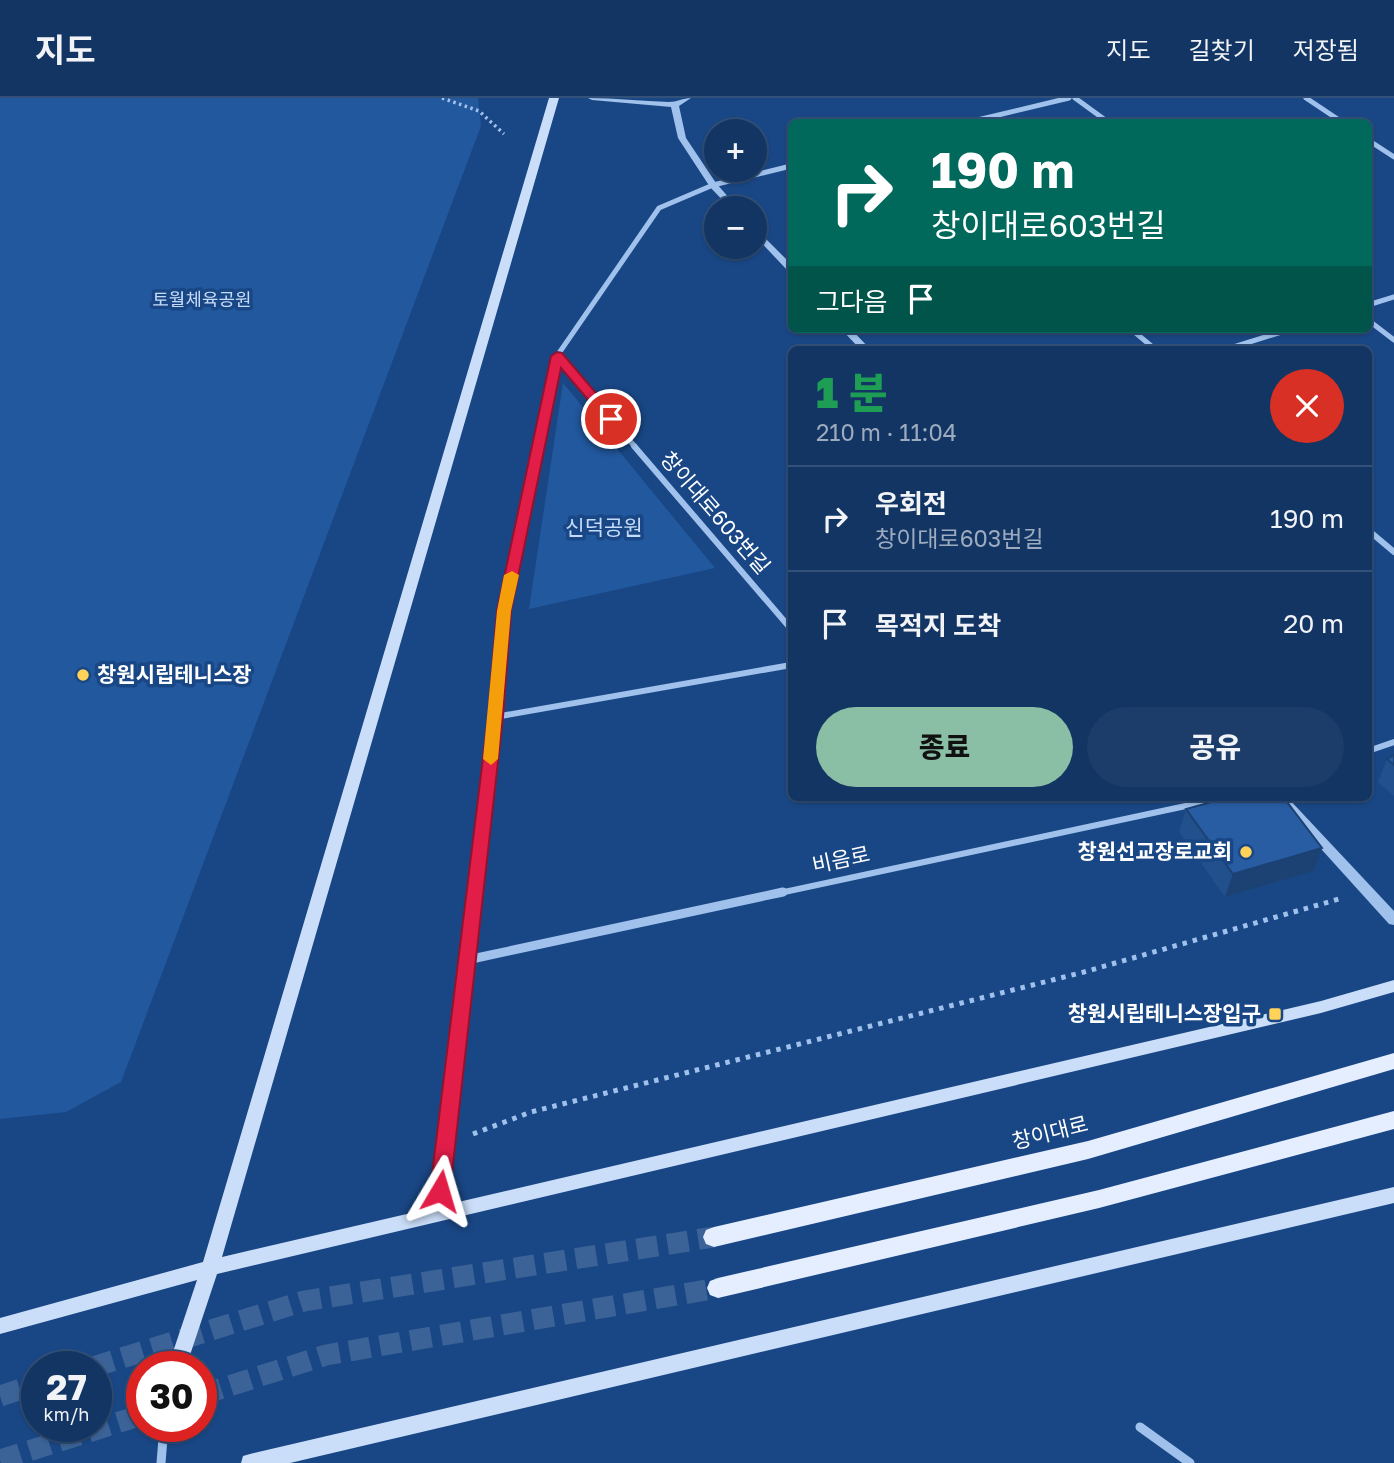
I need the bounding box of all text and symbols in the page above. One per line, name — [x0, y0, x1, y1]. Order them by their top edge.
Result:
text: 지도 — [35, 30, 96, 69]
text: 지도 — [1106, 35, 1151, 64]
text: 길찾기 — [1189, 35, 1255, 64]
text: 저장됨 — [1293, 35, 1359, 64]
map controls — [704, 119, 767, 259]
button: + — [704, 119, 767, 182]
text: 190 m — [931, 140, 1074, 199]
icon: right — [816, 147, 907, 238]
button: − — [704, 196, 767, 259]
text: 창이대로603번길 — [931, 206, 1166, 244]
icon: arrive — [902, 280, 940, 318]
text: 그다음 — [816, 286, 888, 317]
park label: 토월체육공원 — [152, 288, 252, 310]
text: 1 분 — [816, 367, 887, 417]
button: close — [1270, 369, 1344, 443]
pin — [581, 389, 641, 449]
icon: arrive — [592, 400, 630, 438]
text: 210 m · 11:04 — [816, 418, 957, 446]
street label: 창이대로603번길 — [655, 446, 776, 579]
text: 우회전 — [875, 488, 947, 519]
icon: right — [816, 500, 854, 538]
text: 190 m — [1270, 503, 1344, 534]
park label: 신덕공원 — [565, 514, 643, 540]
text: 창이대로603번길 — [875, 524, 1044, 552]
icon: arrive — [816, 605, 854, 643]
text: 20 m — [1283, 608, 1344, 639]
text: 목적지 도착 — [875, 610, 1001, 641]
place label: 창원시립테니스장 — [97, 661, 252, 687]
marker: 창원시립테니스장 — [75, 667, 91, 683]
button: 종료 — [816, 707, 1073, 787]
button: 공유 — [1087, 707, 1344, 787]
place label: 창원선교장로교회 — [1077, 838, 1232, 864]
street label: 비음로 — [810, 840, 872, 878]
marker: 창원선교장로교회 — [1238, 844, 1254, 860]
place label: 창원시립테니스장입구 — [1068, 1000, 1261, 1026]
marker: 창원시립테니스장입구 — [1267, 1006, 1283, 1022]
street label: 창이대로 — [1009, 1110, 1090, 1154]
position arrow — [403, 1154, 477, 1228]
speed limit sign: 30 — [126, 1351, 217, 1442]
text: 27 — [46, 1366, 87, 1408]
text: km/h — [44, 1403, 89, 1425]

